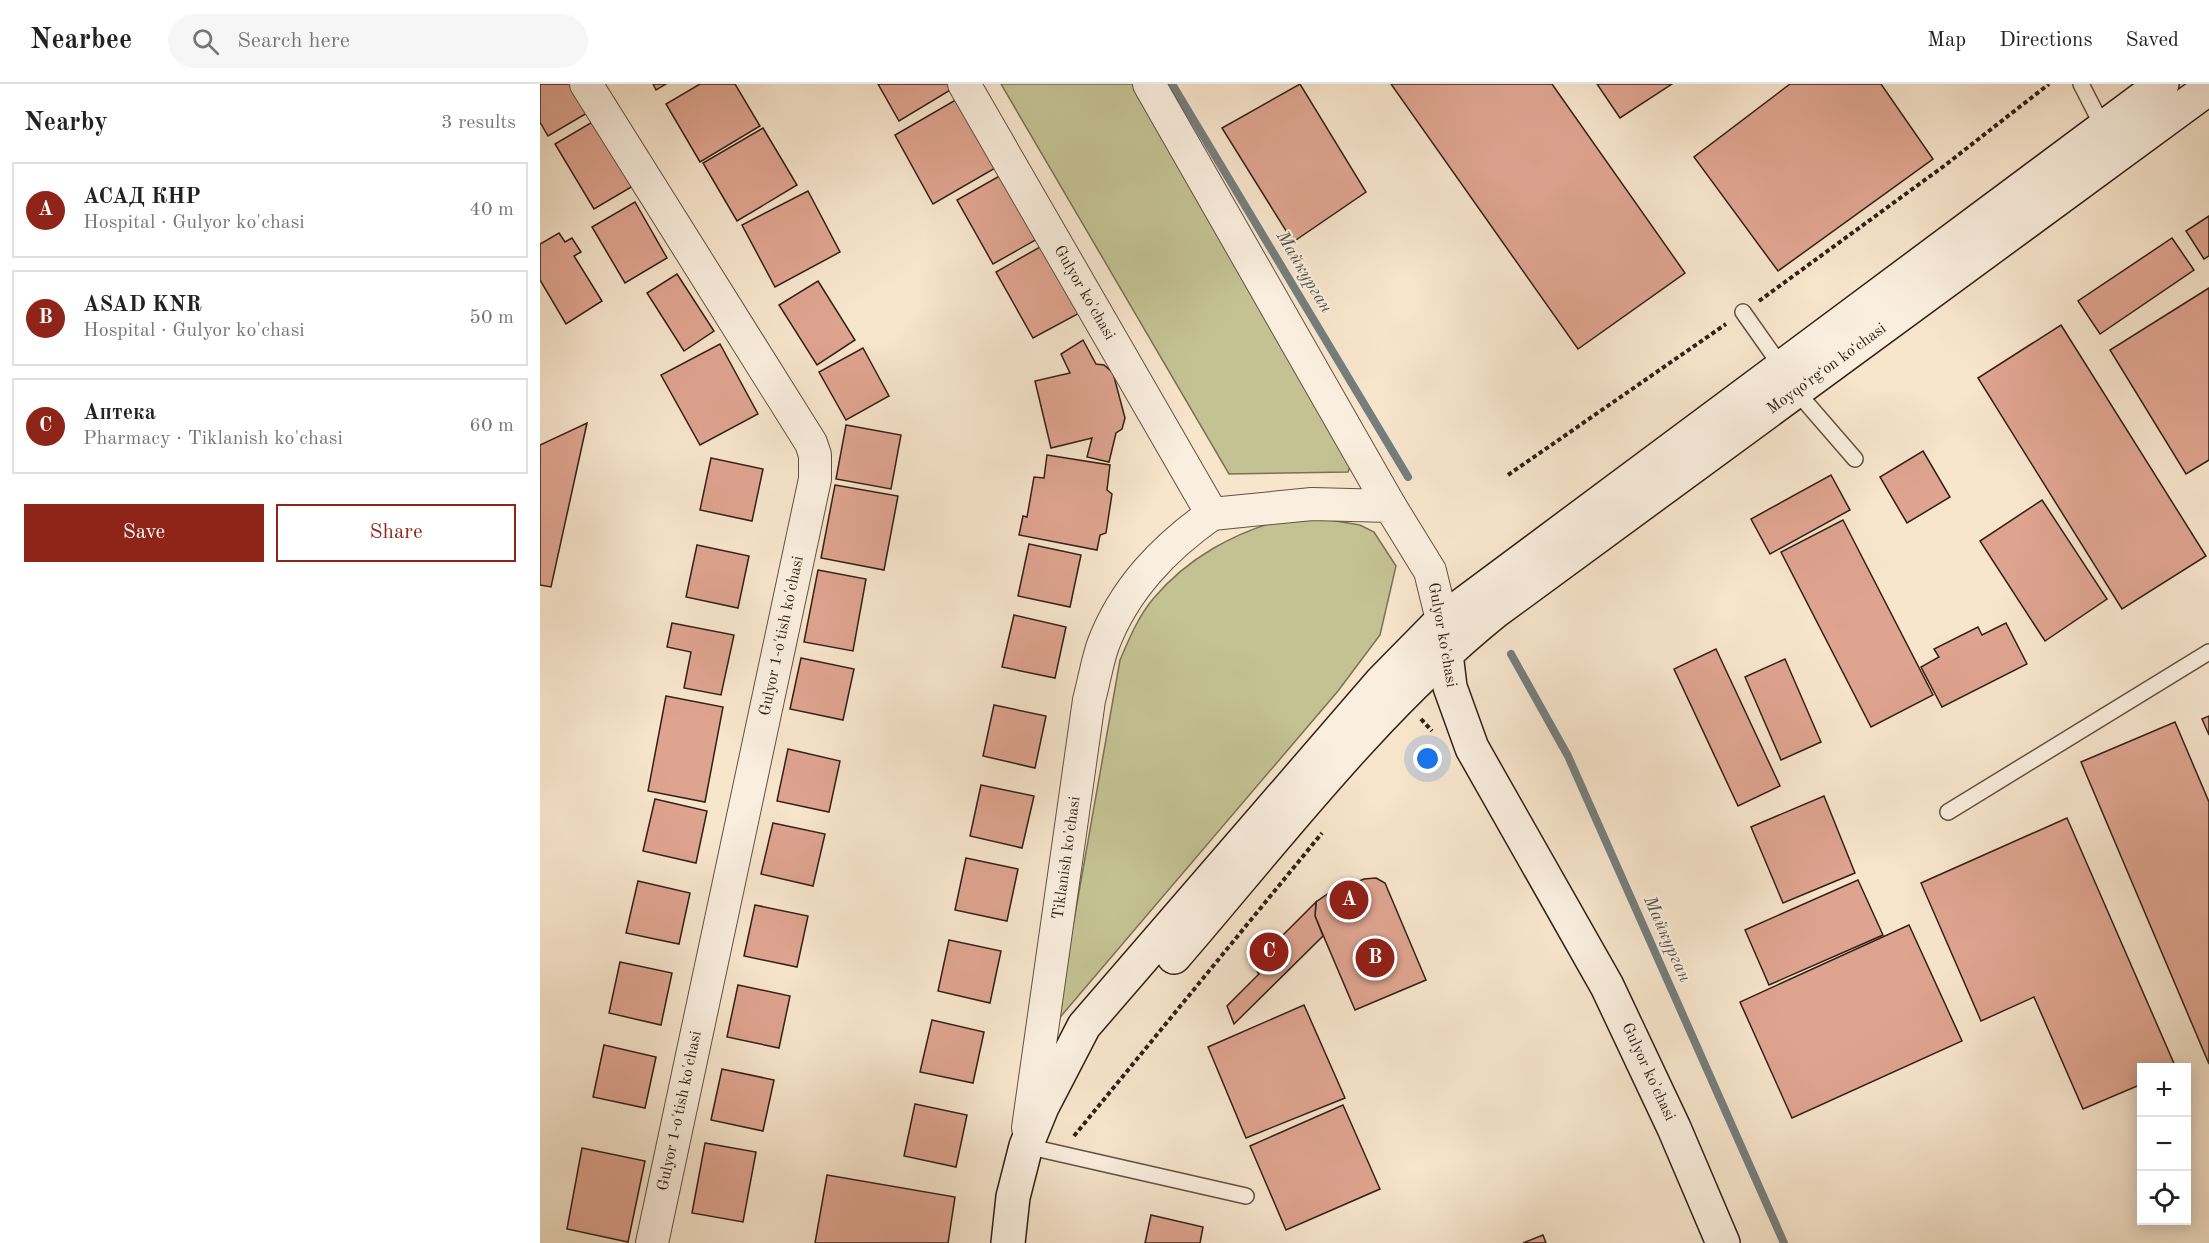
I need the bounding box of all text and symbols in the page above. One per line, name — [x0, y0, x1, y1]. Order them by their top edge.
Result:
search box — [168, 14, 588, 68]
icon: search — [189, 25, 222, 58]
text: Nearbee — [30, 27, 132, 55]
text: Search here — [237, 30, 350, 52]
text: Map — [1927, 30, 1966, 51]
text: Directions — [1999, 30, 2093, 51]
text: Saved — [2126, 30, 2179, 51]
text: Nearby — [24, 110, 108, 136]
text: 3 results — [441, 113, 516, 133]
text: АСАД КНР — [83, 186, 201, 208]
text: A — [38, 200, 53, 220]
text: 40 m — [469, 200, 514, 220]
text: Hospital · Gulyor ko'chasi — [83, 213, 305, 233]
water label: Майкурган — [1272, 227, 1335, 316]
street label: Gulyor ko'chasi — [1051, 243, 1117, 343]
text: ASAD KNR — [83, 294, 202, 316]
text: B — [38, 308, 53, 328]
text: 50 m — [469, 308, 514, 328]
text: Hospital · Gulyor ko'chasi — [83, 321, 305, 341]
street label: Moyqoʻrgʻon koʻchasi — [1765, 321, 1889, 417]
text: Аптека — [83, 402, 156, 424]
text: C — [39, 416, 52, 436]
text: 60 m — [469, 416, 514, 436]
text: Pharmacy · Tiklanish ko'chasi — [83, 429, 343, 449]
button: Save — [24, 504, 264, 562]
button: Share — [276, 504, 516, 562]
street label: Gulyor 1-o'tish ko'chasi — [757, 555, 807, 717]
street label: Gulyor ko'chasi — [1425, 581, 1459, 689]
your location — [1413, 744, 1442, 773]
street label: Tiklanish ko'chasi — [1050, 795, 1084, 921]
pin: A — [1330, 878, 1368, 922]
water label: Майкурган — [1640, 892, 1694, 985]
pin: C — [1250, 930, 1288, 974]
pin: B — [1356, 936, 1394, 980]
street label: Gulyor ko'chasi — [1618, 1021, 1678, 1123]
street label: Gulyor 1-o'tish ko'chasi — [655, 1030, 705, 1192]
map controls — [2137, 1063, 2191, 1225]
button: + — [2137, 1063, 2191, 1117]
button: − — [2137, 1117, 2191, 1171]
button: locate — [2137, 1171, 2191, 1225]

